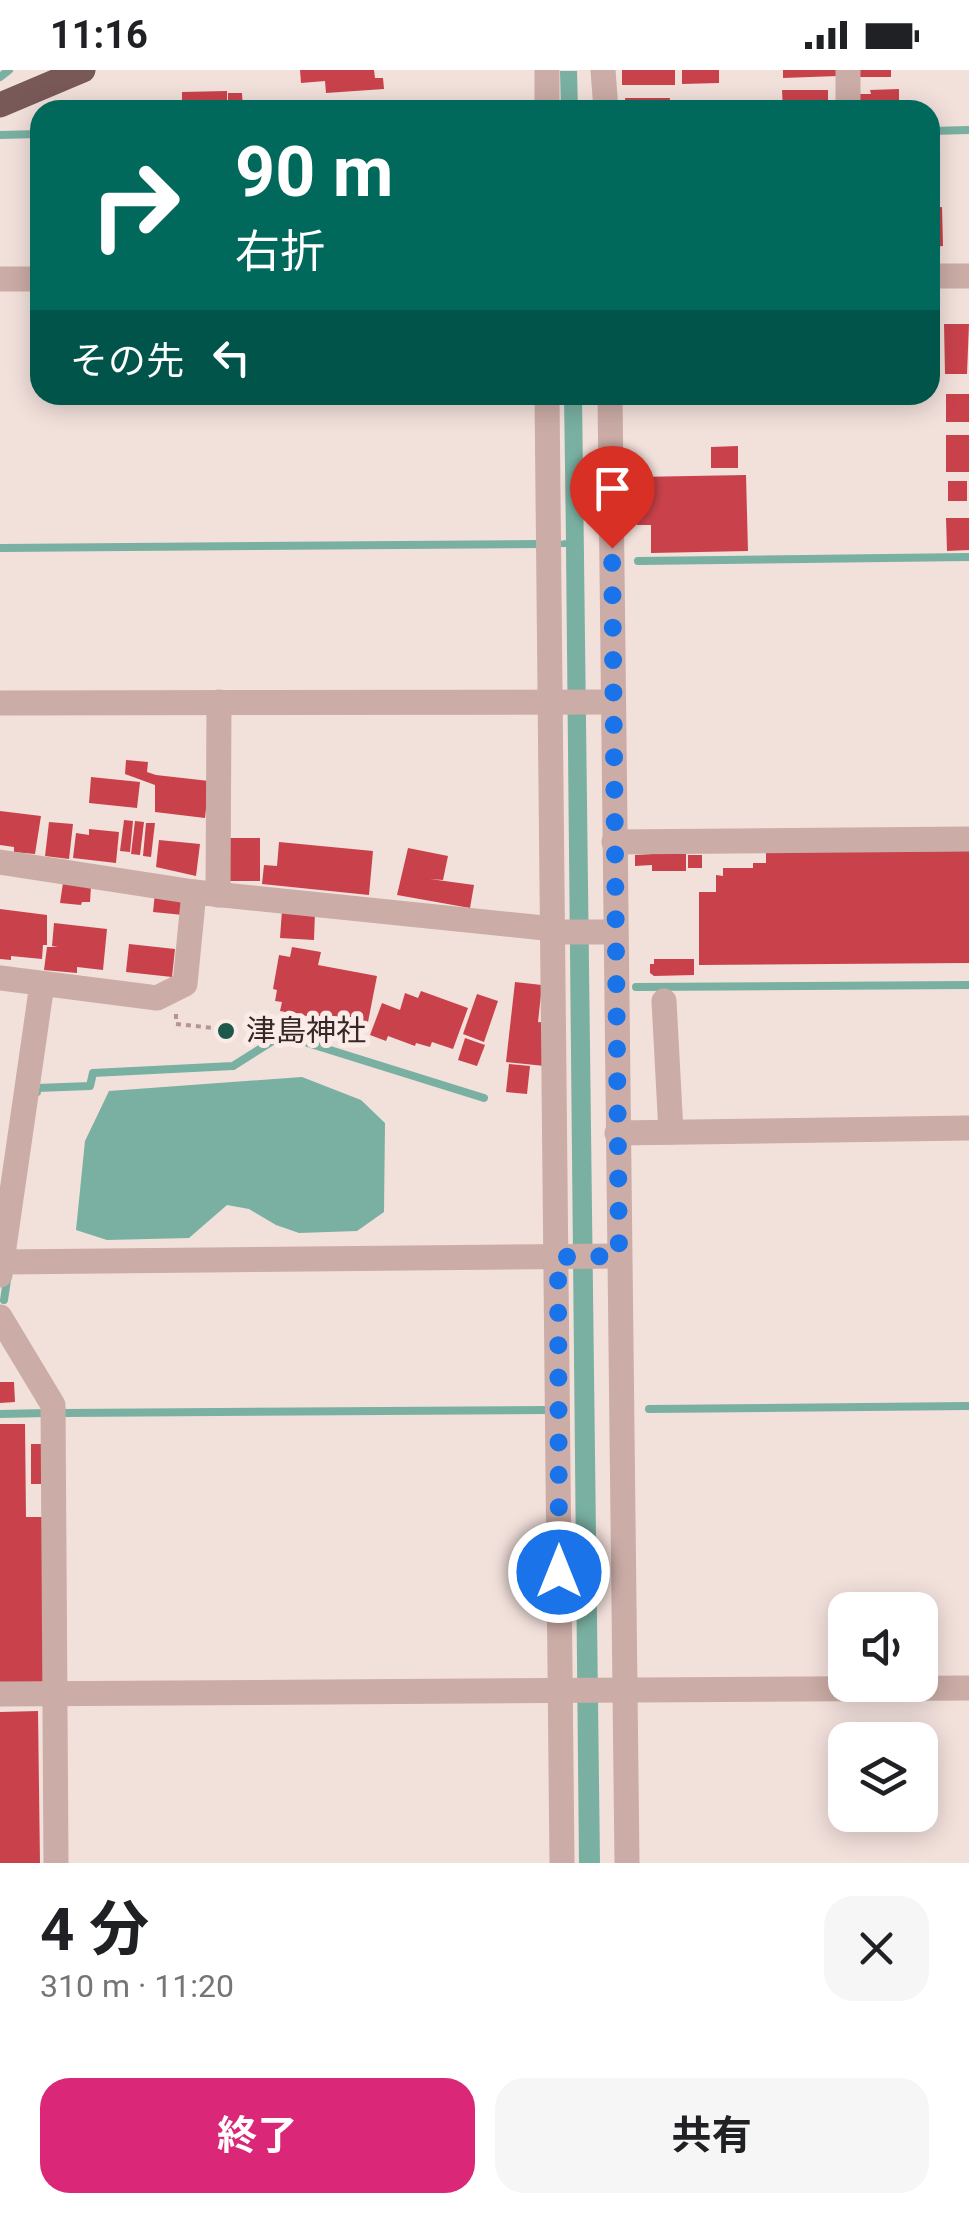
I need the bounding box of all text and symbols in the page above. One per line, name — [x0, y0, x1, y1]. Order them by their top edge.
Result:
text: 11:16 — [50, 13, 148, 57]
text: 90 m — [235, 131, 393, 213]
icon: right — [70, 140, 200, 270]
text: 右折 — [235, 225, 325, 278]
icon: left — [204, 330, 259, 385]
text: その先 — [70, 339, 184, 383]
pin — [570, 446, 655, 549]
icon: arrive — [585, 461, 640, 516]
place label: 津島神社 — [246, 1013, 366, 1048]
marker: 津島神社 — [215, 1020, 237, 1042]
position arrow — [507, 1520, 611, 1624]
map controls — [828, 1592, 938, 1832]
button: sound — [828, 1592, 938, 1702]
button: layers — [828, 1722, 938, 1832]
text: 4 分 — [40, 1894, 149, 1965]
button: close — [824, 1896, 929, 2001]
text: 310 m · 11:20 — [40, 1967, 234, 2005]
button: 終了 — [40, 2078, 475, 2193]
button: 共有 — [495, 2078, 929, 2193]

